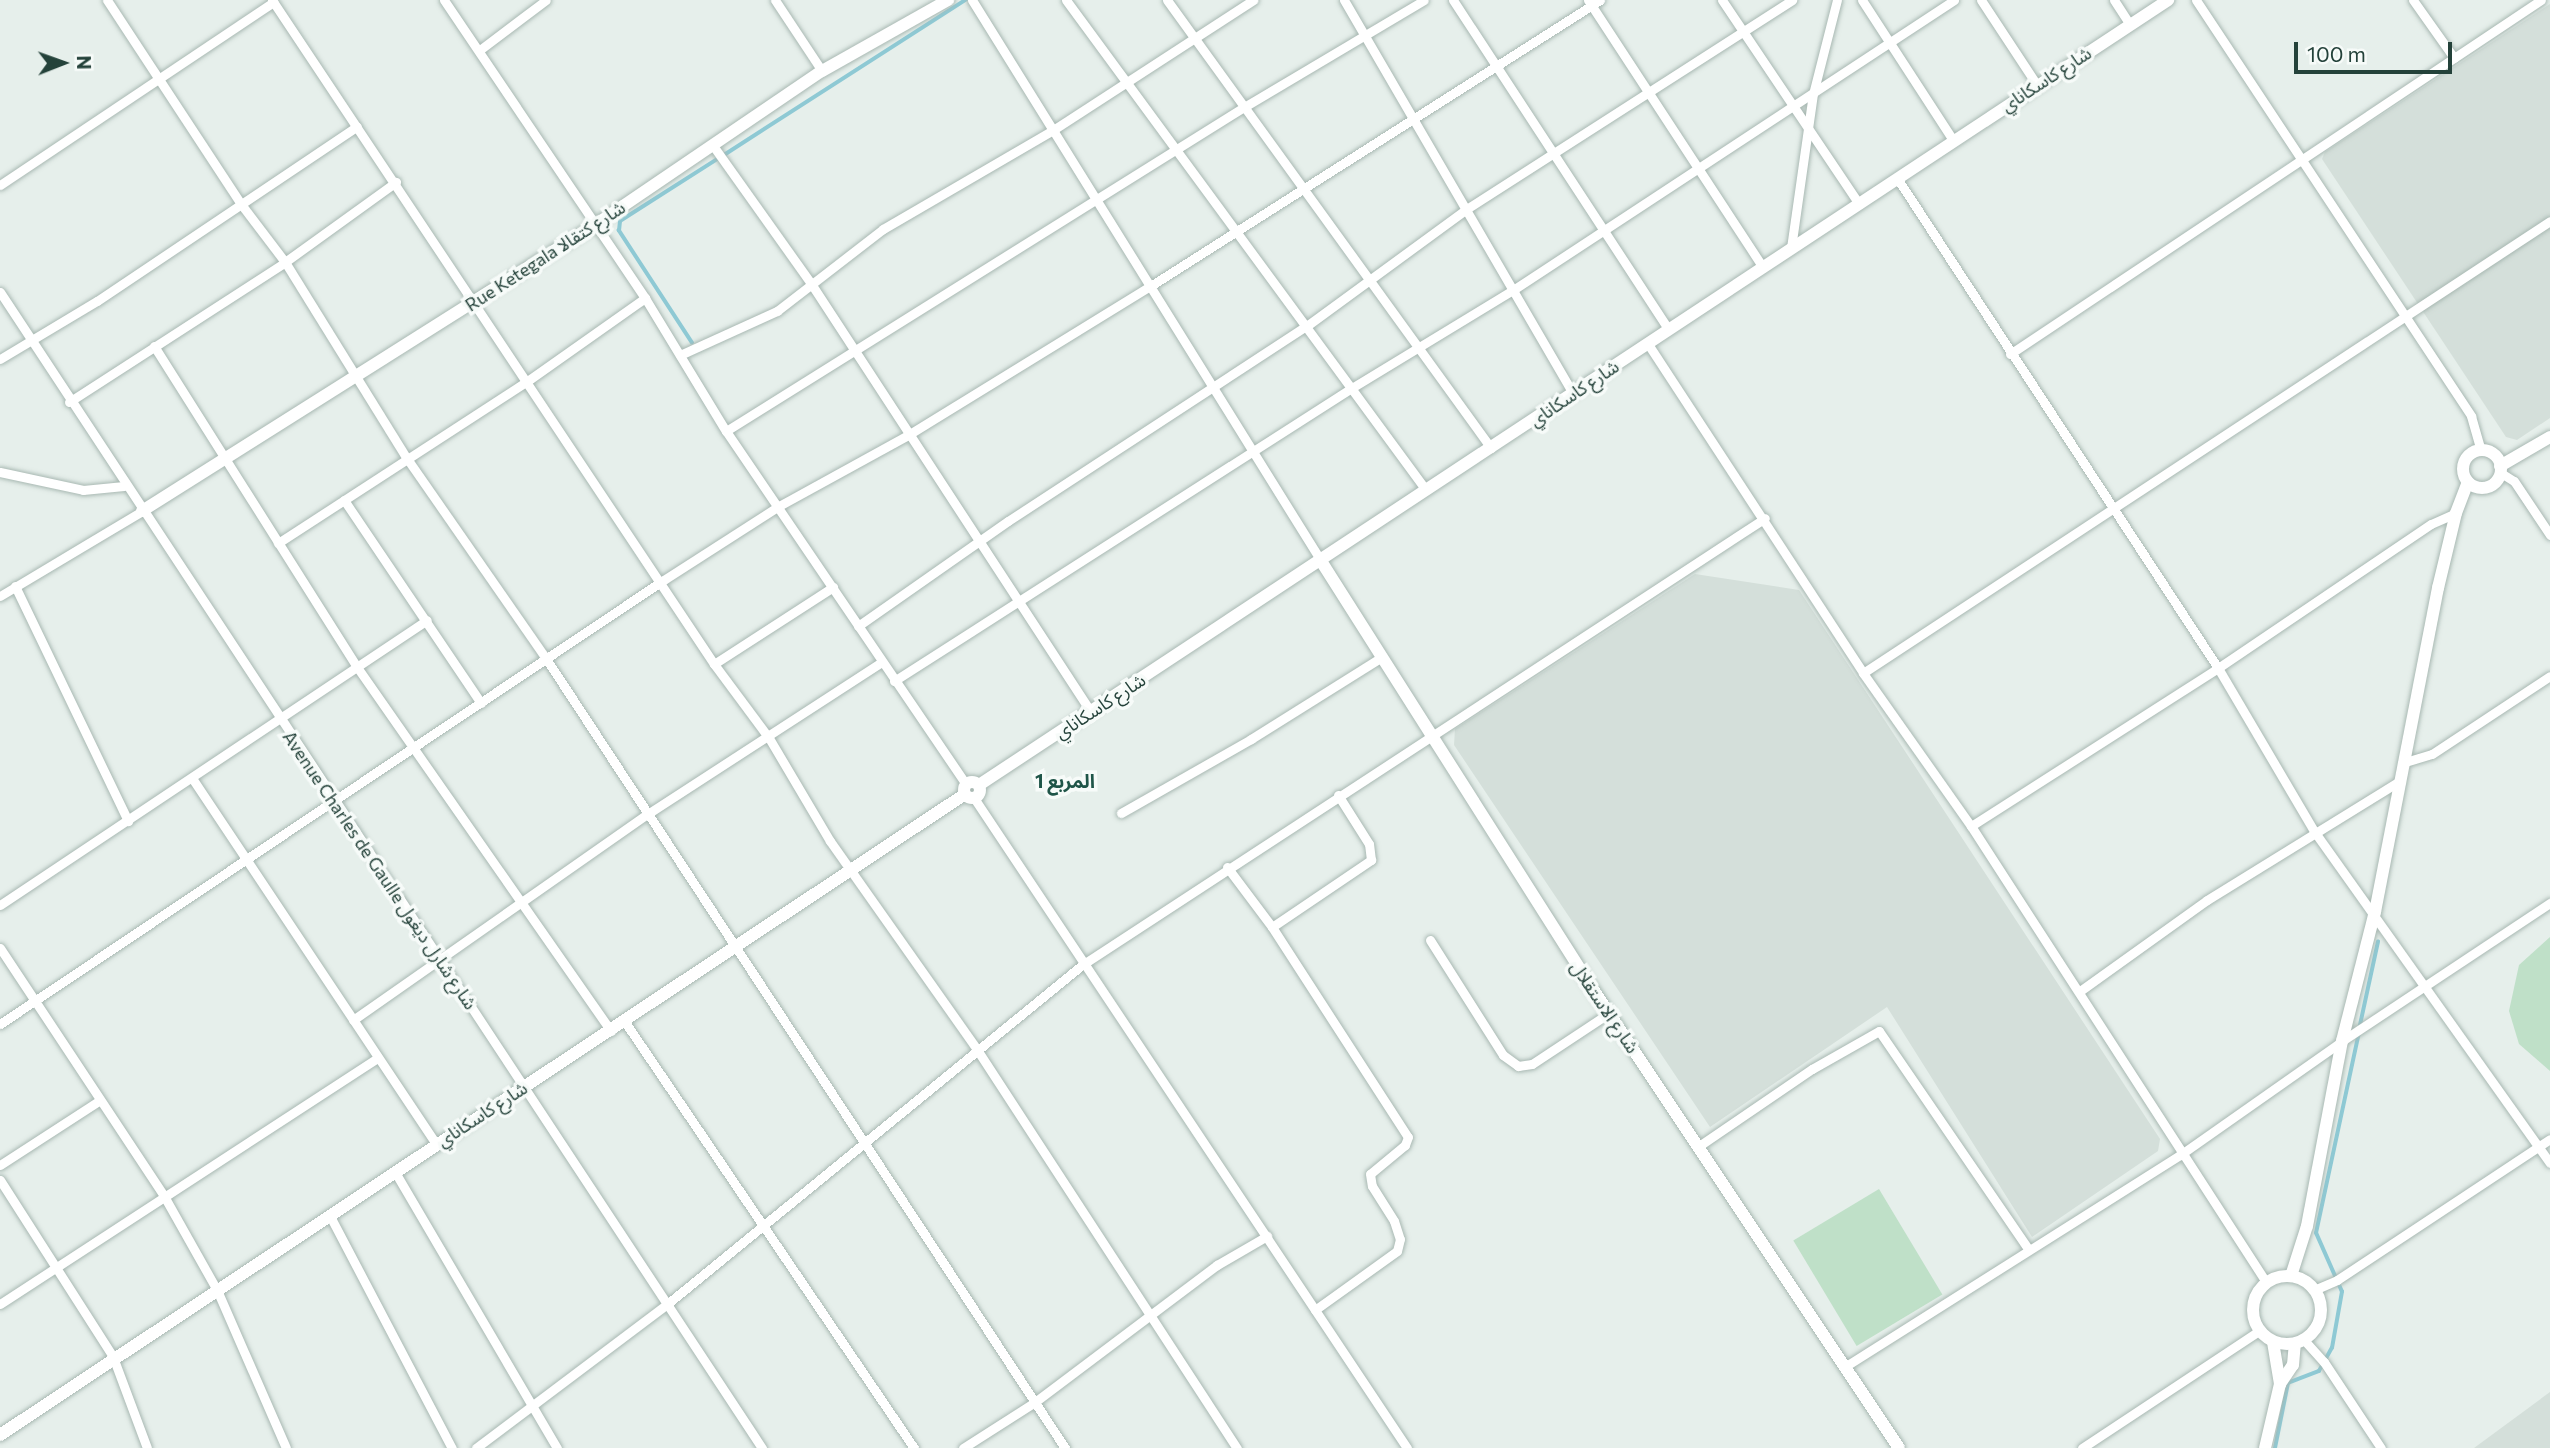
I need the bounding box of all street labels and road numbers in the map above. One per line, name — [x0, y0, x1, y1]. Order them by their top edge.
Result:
street label: شارع كاسكاناي — [1997, 42, 2095, 116]
street label: Rue Ketegala شارع كتقالا — [461, 196, 629, 316]
street label: شارع كاسكاناي — [1525, 355, 1623, 431]
street label: شارع كاسكاناي — [1051, 669, 1149, 743]
street label: Avenue Charles de Gaulle شارع شارل ديغول — [278, 727, 482, 1013]
street label: شارع الاستقلال — [1566, 957, 1644, 1057]
street label: شارع كاسكاناي — [433, 1077, 531, 1151]

